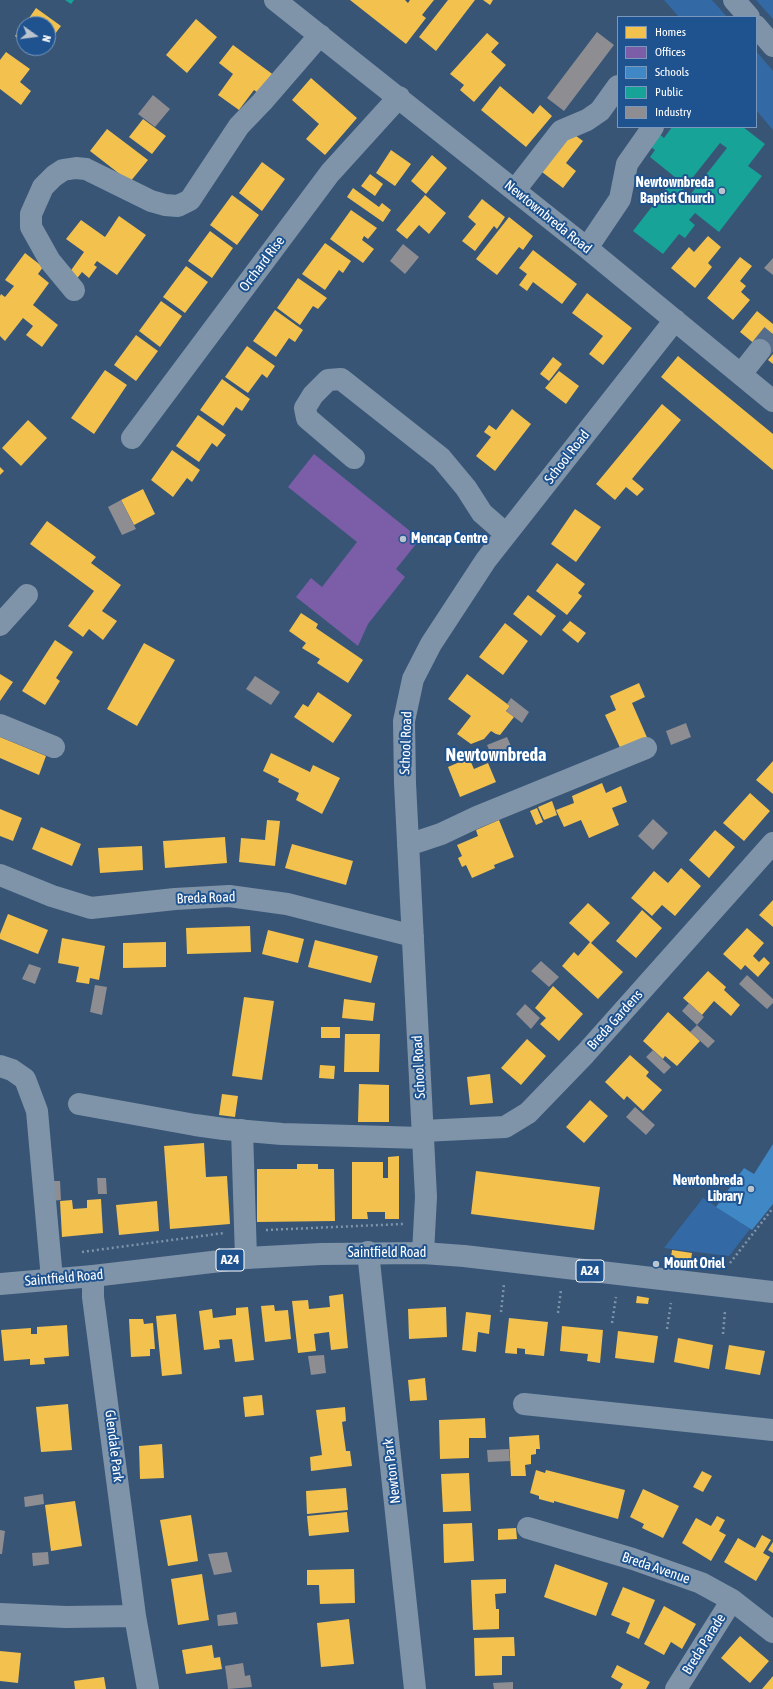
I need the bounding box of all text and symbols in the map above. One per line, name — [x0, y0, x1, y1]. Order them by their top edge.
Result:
north arrow — [16, 16, 56, 56]
legend — [617, 16, 757, 128]
text: Homes — [655, 25, 686, 39]
text: N — [40, 34, 53, 43]
text: Offices — [655, 45, 685, 59]
text: Schools — [655, 65, 689, 79]
text: Public — [655, 85, 683, 99]
text: Industry — [655, 105, 692, 119]
place label: Newtownbreda Baptist Church — [635, 175, 714, 208]
street label: Newtownbreda Road — [501, 177, 595, 257]
marker: Newtownbreda Baptist Church — [717, 186, 727, 196]
street label: Orchard Rise — [236, 233, 288, 295]
street label: School Road — [541, 427, 593, 487]
place label: Mencap Centre — [411, 531, 488, 547]
marker: Mencap Centre — [398, 534, 408, 544]
street label: School Road — [396, 711, 416, 775]
district label: Newtownbreda — [446, 744, 546, 766]
street label: Breda Road — [176, 889, 236, 907]
street label: Breda Gardens — [584, 987, 646, 1053]
street label: School Road — [409, 1035, 429, 1099]
place label: Newtonbreda Library — [673, 1173, 743, 1206]
marker: Newtonbreda Library — [746, 1184, 756, 1194]
street label: Saintfield Road — [348, 1245, 426, 1261]
road number: A24 — [216, 1249, 244, 1271]
place label: Mount Oriel — [664, 1256, 725, 1272]
marker: Mount Oriel — [651, 1259, 661, 1269]
road number: A24 — [576, 1260, 604, 1282]
street label: Saintfield Road — [24, 1266, 104, 1290]
street label: Glendale Park — [101, 1409, 127, 1483]
street label: Newton Park — [380, 1438, 404, 1504]
street label: Breda Avenue — [620, 1549, 692, 1587]
street label: Breda Parade — [679, 1610, 729, 1678]

